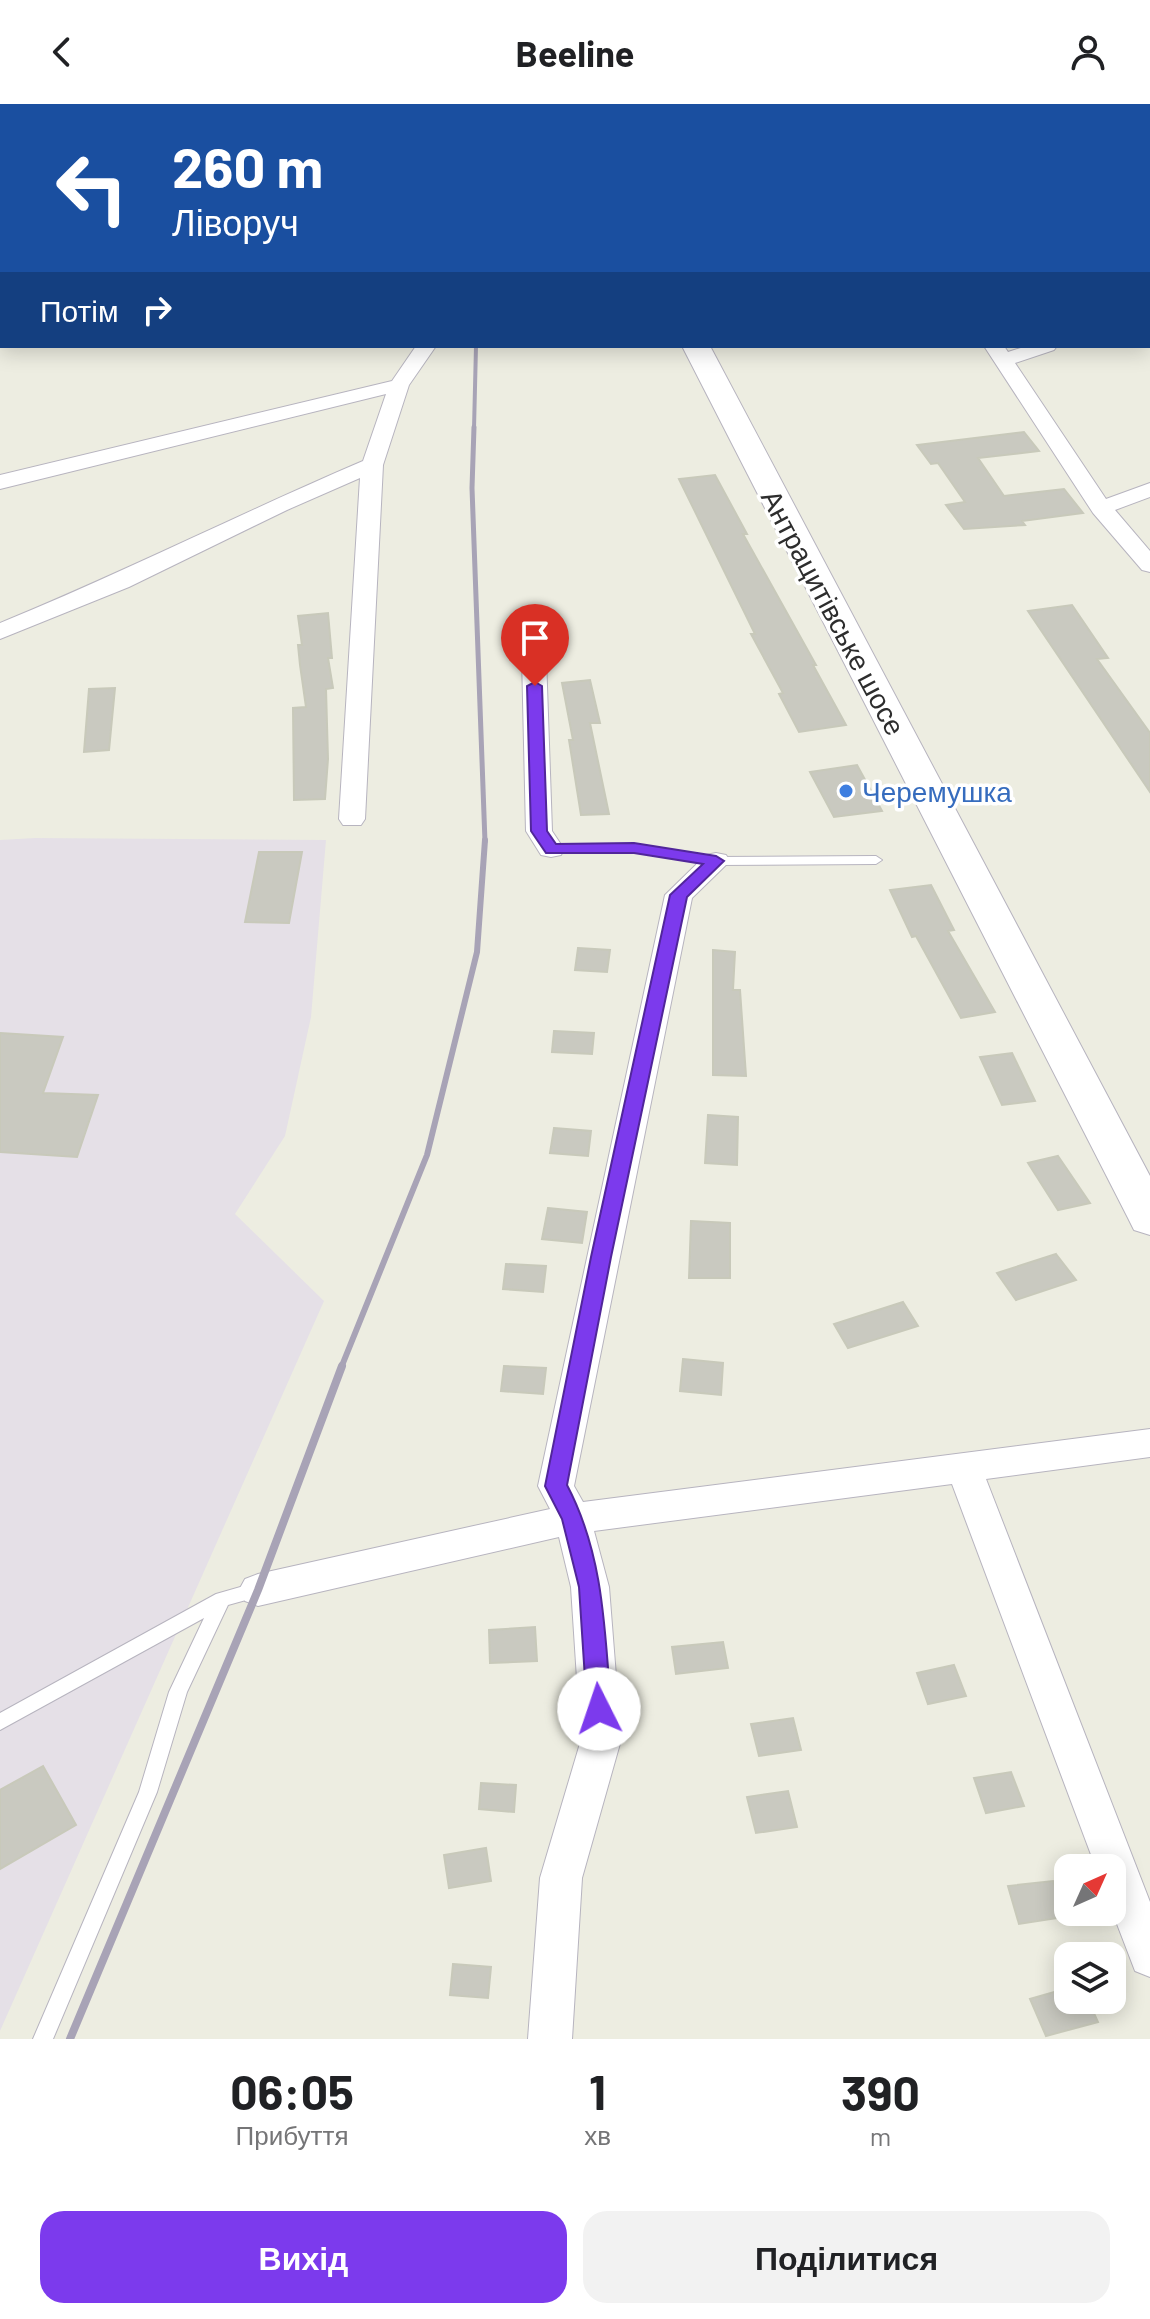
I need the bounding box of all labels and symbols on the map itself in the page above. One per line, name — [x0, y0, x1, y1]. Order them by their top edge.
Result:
street label: Антрацитівське шосе — [755, 483, 913, 741]
pin — [501, 604, 569, 686]
place label: Черемушка — [862, 774, 1012, 808]
marker: Черемушка — [837, 782, 855, 800]
position arrow — [557, 1667, 641, 1751]
north arrow — [1054, 1854, 1126, 1926]

